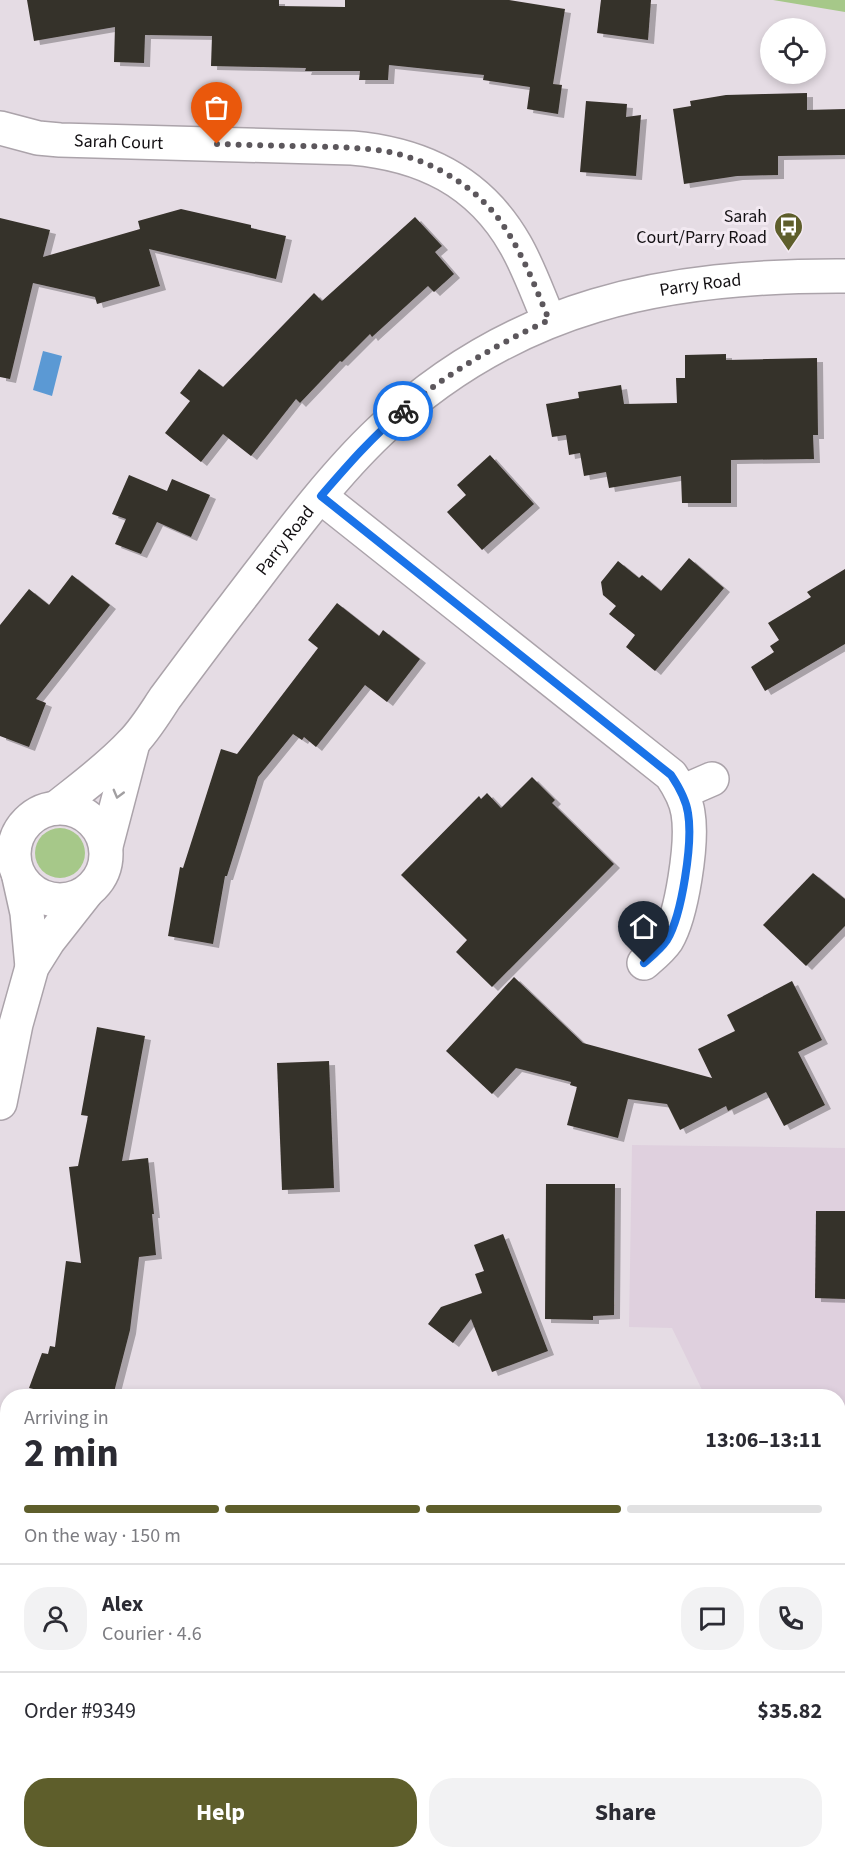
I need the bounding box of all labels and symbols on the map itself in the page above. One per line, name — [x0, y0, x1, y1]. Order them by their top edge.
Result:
pin — [191, 82, 242, 144]
street label: Sarah Court — [74, 128, 164, 155]
place label: Sarah Court/Parry Road — [636, 204, 767, 250]
bus stop icon: Sarah Court/Parry Road — [772, 210, 804, 252]
street label: Parry Road — [657, 267, 742, 302]
courier — [373, 381, 433, 441]
street label: Parry Road — [250, 500, 320, 580]
one-way arrow — [113, 788, 125, 799]
pin — [618, 901, 669, 963]

